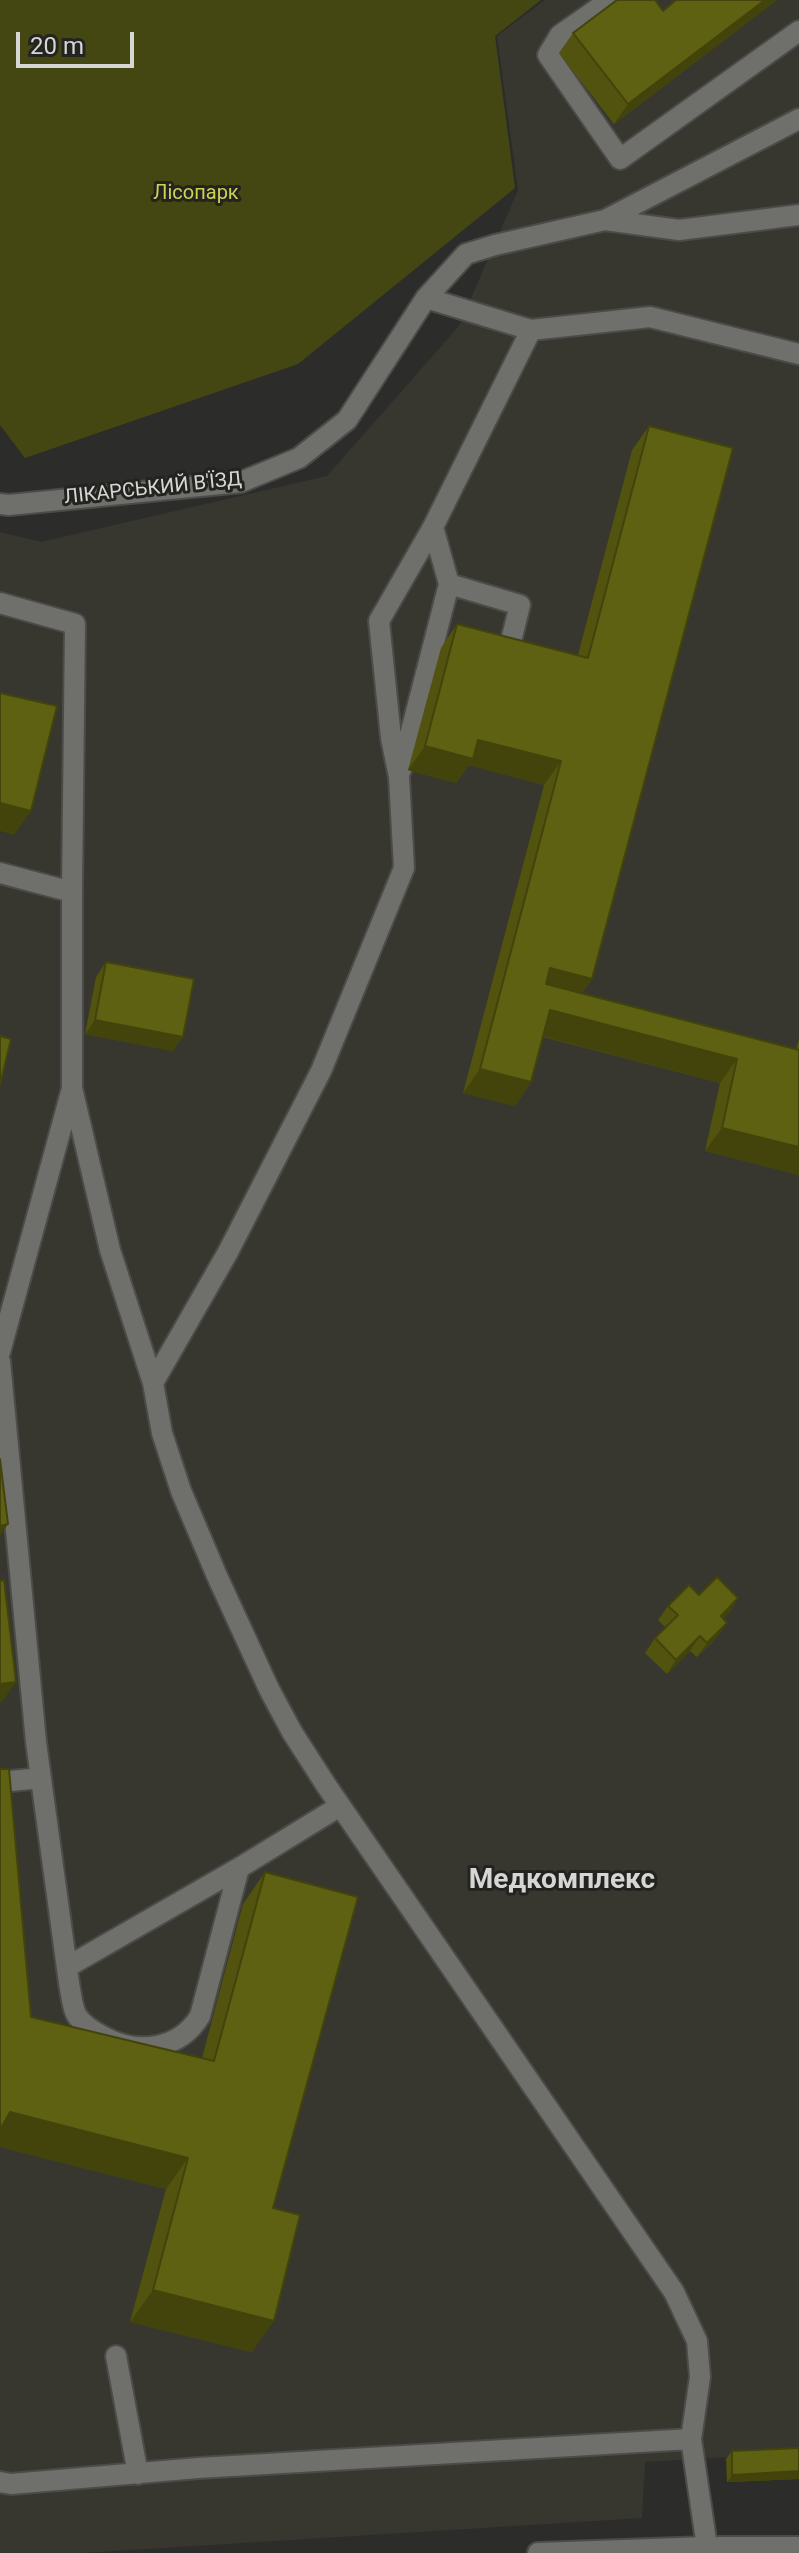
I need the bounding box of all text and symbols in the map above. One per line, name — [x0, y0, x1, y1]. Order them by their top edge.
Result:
scale bar — [20, 16, 138, 66]
text: 20 m — [30, 32, 84, 60]
park label: Лісопарк — [153, 182, 239, 206]
street label: ЛІКАРСЬКИЙ В'ЇЗД — [63, 468, 243, 510]
district label: Медкомплекс — [469, 1864, 655, 1898]

